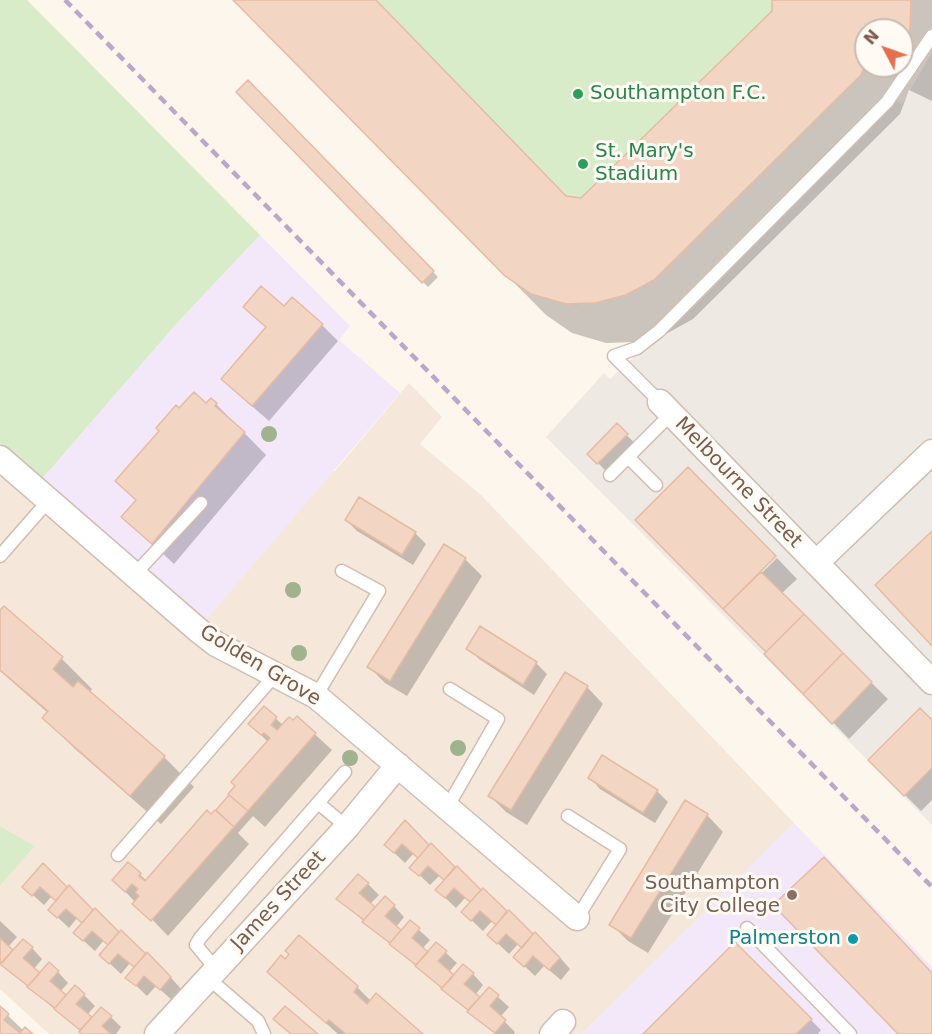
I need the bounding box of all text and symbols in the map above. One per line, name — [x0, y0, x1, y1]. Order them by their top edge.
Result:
north arrow — [854, 18, 914, 78]
text: N — [860, 26, 883, 48]
place label: Southampton F.C. — [590, 82, 767, 106]
marker: Southampton F.C. — [571, 87, 585, 101]
place label: St. Mary's Stadium — [595, 140, 694, 187]
marker: St. Mary's Stadium — [576, 157, 590, 171]
street label: Melbourne Street — [669, 413, 807, 553]
street label: Golden Grove — [195, 620, 325, 712]
street label: James Street — [227, 846, 331, 956]
place label: Southampton City College — [645, 872, 780, 919]
marker: Southampton City College — [785, 888, 799, 902]
place label: Palmerston — [729, 927, 841, 951]
marker: Palmerston — [846, 932, 860, 946]

